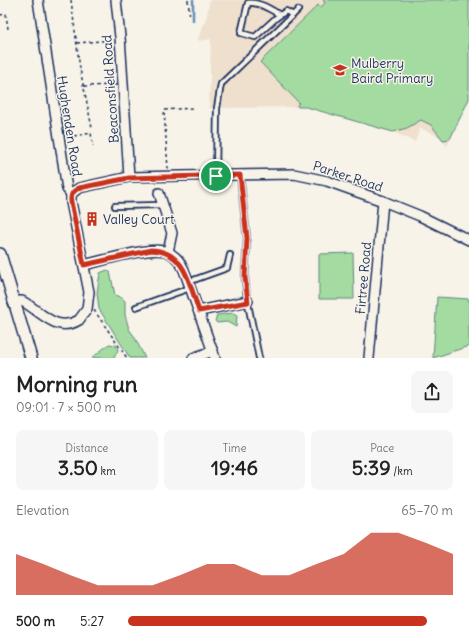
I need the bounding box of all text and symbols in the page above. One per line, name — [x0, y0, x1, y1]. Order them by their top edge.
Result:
street label: Beaconsfield Road — [98, 34, 123, 144]
place label: Mulberry Baird Primary — [351, 55, 433, 87]
school or university icon: Mulberry Baird Primary — [332, 62, 348, 78]
street label: Hughenden Road — [53, 74, 86, 178]
street label: Parker Road — [311, 157, 385, 196]
pin — [199, 159, 233, 193]
icon: arrive — [205, 165, 227, 187]
building icon: Valley Court — [84, 211, 100, 227]
place label: Valley Court — [103, 211, 175, 228]
street label: Firtree Road — [352, 241, 375, 315]
text: Morning run — [16, 370, 138, 398]
button: share — [411, 371, 453, 413]
text: 09:01 · 7 × 500 m — [16, 399, 116, 416]
text: Distance — [65, 441, 108, 455]
text: Time — [223, 441, 246, 455]
text: Pace — [370, 441, 394, 455]
text: 3.50 — [58, 455, 98, 480]
text: 19:46 — [211, 455, 258, 480]
text: 5:39 — [352, 455, 391, 480]
text: km — [98, 464, 116, 478]
text: /km — [391, 464, 413, 478]
text: Elevation — [16, 502, 69, 519]
text: 65–70 m — [401, 502, 453, 519]
text: 500 m — [16, 613, 55, 630]
text: 5:27 — [80, 613, 104, 630]

